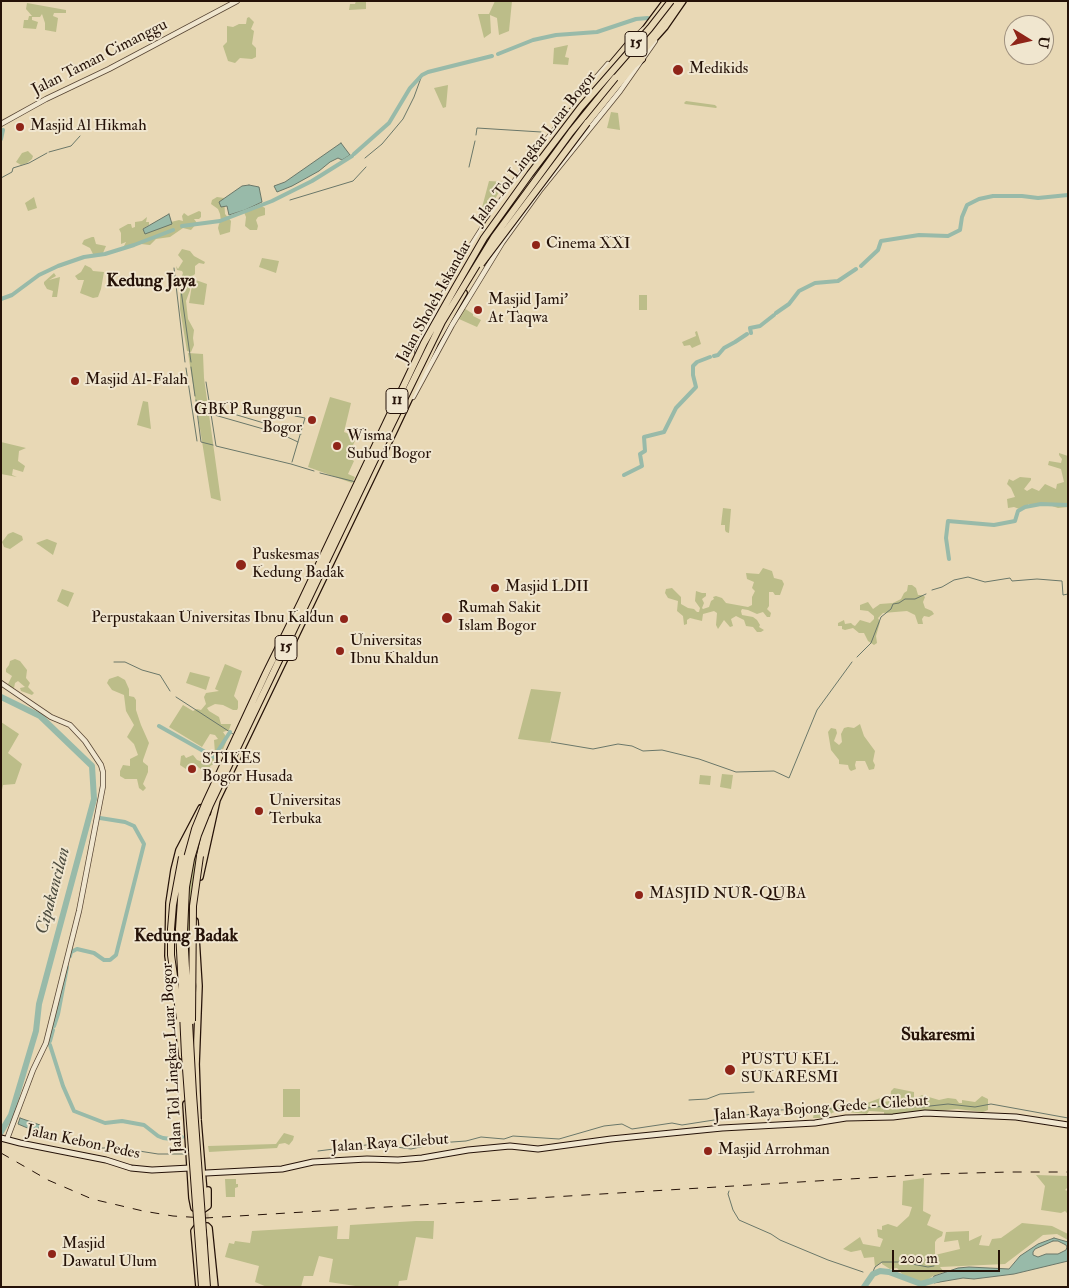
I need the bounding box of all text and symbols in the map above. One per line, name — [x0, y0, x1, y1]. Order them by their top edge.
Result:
street label: Jalan Taman Cimanggu — [29, 15, 171, 101]
north arrow — [1004, 15, 1054, 65]
road number: 15 — [625, 32, 647, 56]
text: U — [1034, 35, 1053, 49]
place label: Medikids — [689, 60, 748, 80]
marker: Medikids — [671, 63, 685, 77]
street label: Jalan Tol Lingkar Luar Bogor — [469, 68, 601, 230]
place label: Masjid Al Hikmah — [30, 117, 147, 137]
marker: Masjid Al Hikmah — [14, 121, 26, 133]
place label: Cinema XXI — [546, 235, 630, 255]
street label: Jalan Sholeh Iskandar — [393, 237, 477, 367]
marker: Cinema XXI — [530, 239, 542, 251]
district label: Kedung Jaya — [106, 271, 196, 293]
place label: Masjid Jami' At Taqwa — [488, 291, 568, 329]
marker: Masjid Jami' At Taqwa — [472, 304, 484, 316]
place label: Masjid Al-Falah — [85, 371, 188, 391]
marker: Masjid Al-Falah — [69, 375, 81, 387]
road number: 11 — [386, 388, 408, 414]
place label: GBKP Runggun Bogor — [194, 401, 302, 439]
marker: GBKP Runggun Bogor — [306, 414, 318, 426]
place label: Wisma Subud Bogor — [347, 427, 431, 465]
marker: Wisma Subud Bogor — [331, 440, 343, 452]
place label: Puskesmas Kedung Badak — [252, 546, 344, 584]
marker: Puskesmas Kedung Badak — [234, 558, 248, 572]
place label: Masjid LDII — [505, 578, 589, 598]
marker: Masjid LDII — [489, 582, 501, 594]
place label: Rumah Sakit Islam Bogor — [458, 599, 541, 637]
place label: Perpustakaan Universitas Ibnu Kaldun — [91, 609, 334, 629]
marker: Rumah Sakit Islam Bogor — [440, 611, 454, 625]
marker: Perpustakaan Universitas Ibnu Kaldun — [338, 613, 350, 625]
place label: Universitas Ibnu Khaldun — [350, 632, 439, 670]
road number: 15 — [275, 636, 297, 660]
marker: Universitas Ibnu Khaldun — [334, 645, 346, 657]
place label: STIKES Bogor Husada — [202, 750, 293, 788]
marker: STIKES Bogor Husada — [186, 763, 198, 775]
place label: Universitas Terbuka — [269, 792, 341, 830]
marker: Universitas Terbuka — [253, 805, 265, 817]
water label: Cipakancilan — [32, 845, 76, 937]
place label: MASJID NUR-QUBA — [649, 885, 806, 905]
marker: MASJID NUR-QUBA — [633, 889, 645, 901]
district label: Kedung Badak — [134, 926, 238, 948]
street label: Jalan Tol Lingkar Luar Bogor — [158, 962, 188, 1154]
district label: Sukaresmi — [901, 1025, 975, 1047]
place label: PUSTU KEL. SUKARESMI — [741, 1051, 839, 1089]
marker: PUSTU KEL. SUKARESMI — [723, 1063, 737, 1077]
street label: Jalan Raya Bojong Gede - Cilebut — [713, 1092, 929, 1126]
street label: Jalan Kebon Pedes — [25, 1122, 141, 1164]
street label: Jalan Raya Cilebut — [331, 1130, 449, 1158]
place label: Masjid Arrohman — [718, 1141, 830, 1161]
marker: Masjid Arrohman — [702, 1145, 714, 1157]
place label: Masjid Dawatul Ulum — [62, 1235, 157, 1273]
scale bar — [894, 1240, 1002, 1272]
marker: Masjid Dawatul Ulum — [46, 1248, 58, 1260]
text: 200 m — [900, 1249, 938, 1268]

